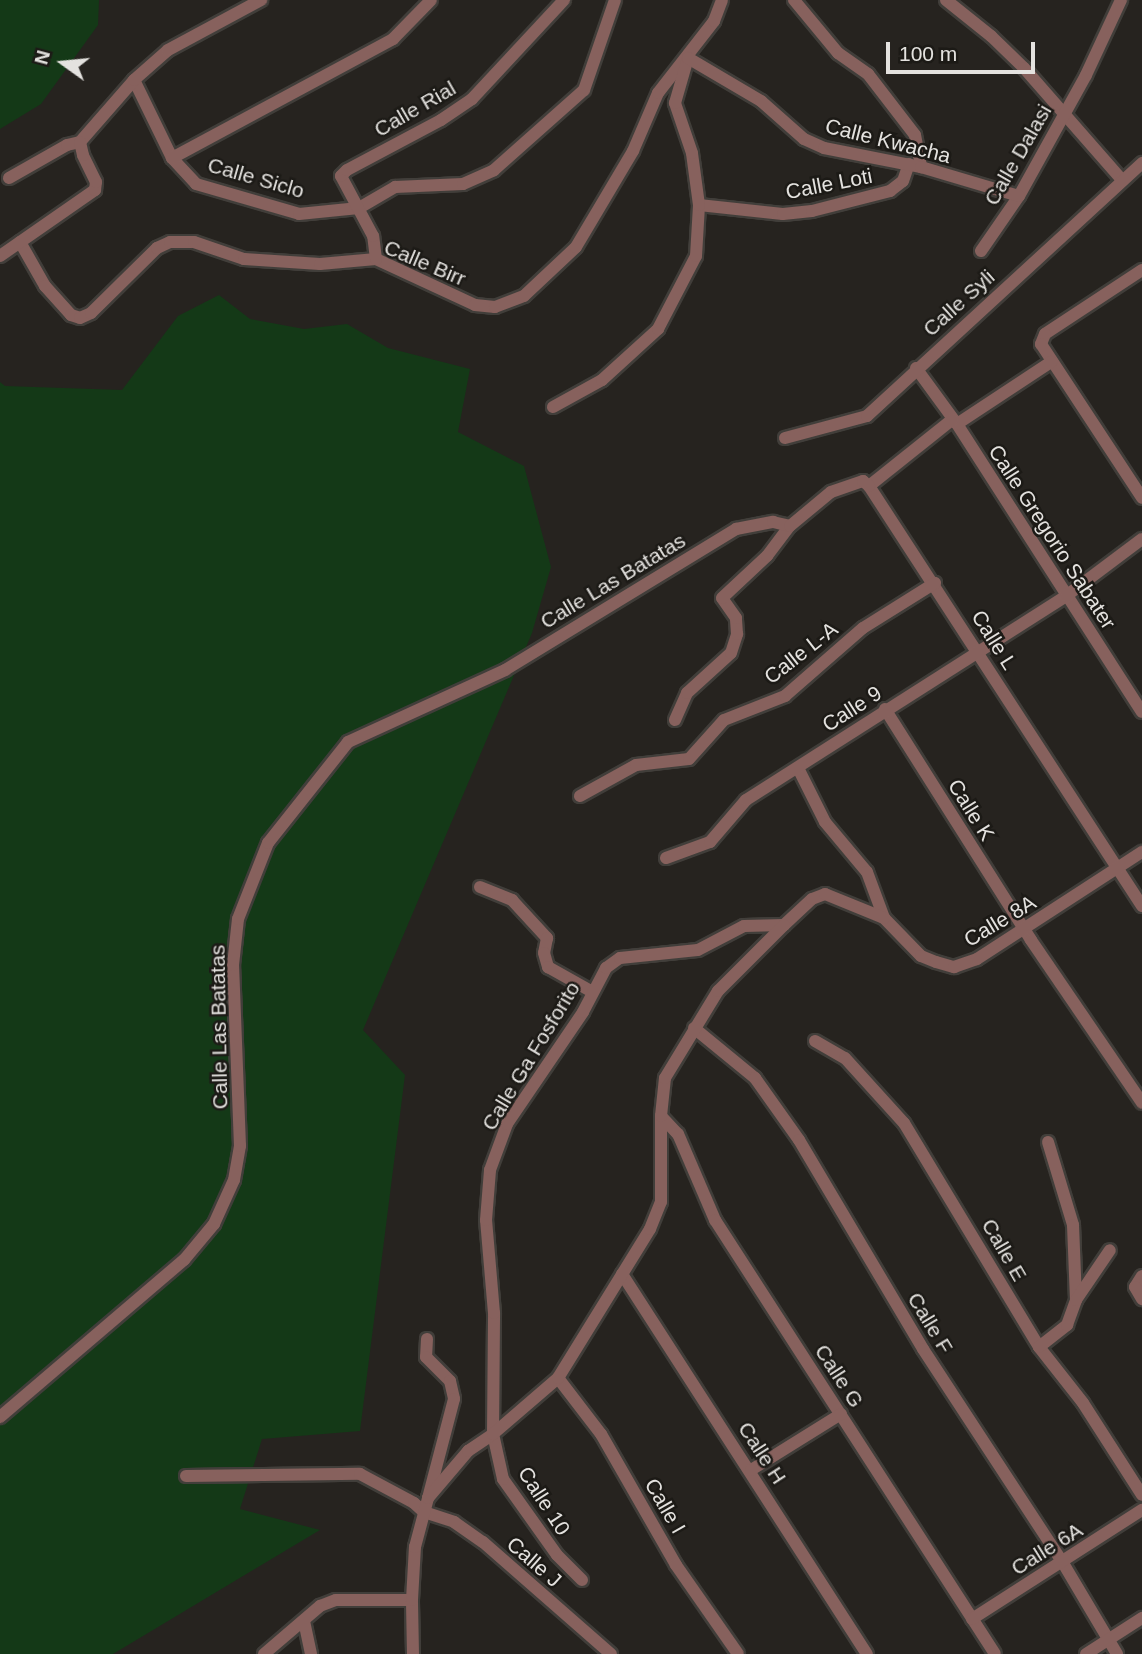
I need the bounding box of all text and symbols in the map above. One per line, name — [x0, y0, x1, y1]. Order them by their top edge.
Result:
north arrow — [28, 28, 98, 98]
scale bar — [890, 28, 1039, 72]
text: 100 m — [899, 42, 957, 65]
text: N — [30, 48, 54, 67]
street label: Calle Rial — [370, 76, 460, 142]
street label: Calle Dalasi — [979, 100, 1057, 210]
street label: Calle Kwacha — [823, 113, 953, 169]
street label: Calle Siclo — [205, 152, 307, 204]
street label: Calle Loti — [784, 163, 874, 205]
street label: Calle Birr — [380, 235, 470, 291]
street label: Calle Syli — [918, 264, 1000, 342]
street label: Calle Gregorio Sabater — [983, 440, 1121, 634]
street label: Calle Las Batatas — [536, 528, 690, 634]
street label: Calle L — [966, 606, 1022, 674]
street label: Calle L-A — [759, 616, 843, 690]
street label: Calle 9 — [818, 681, 886, 737]
street label: Calle K — [942, 775, 1000, 845]
street label: Calle 8A — [959, 890, 1041, 952]
street label: Calle Las Batatas — [205, 944, 233, 1110]
street label: Calle Ga Fosforito — [477, 977, 585, 1135]
street label: Calle E — [976, 1214, 1032, 1286]
street label: Calle F — [902, 1288, 958, 1358]
street label: Calle G — [809, 1340, 869, 1412]
street label: Calle H — [733, 1417, 791, 1489]
street label: Calle 10 — [512, 1462, 576, 1540]
street label: Calle I — [639, 1474, 691, 1538]
street label: Calle 6A — [1007, 1517, 1087, 1581]
street label: Calle J — [502, 1531, 566, 1593]

